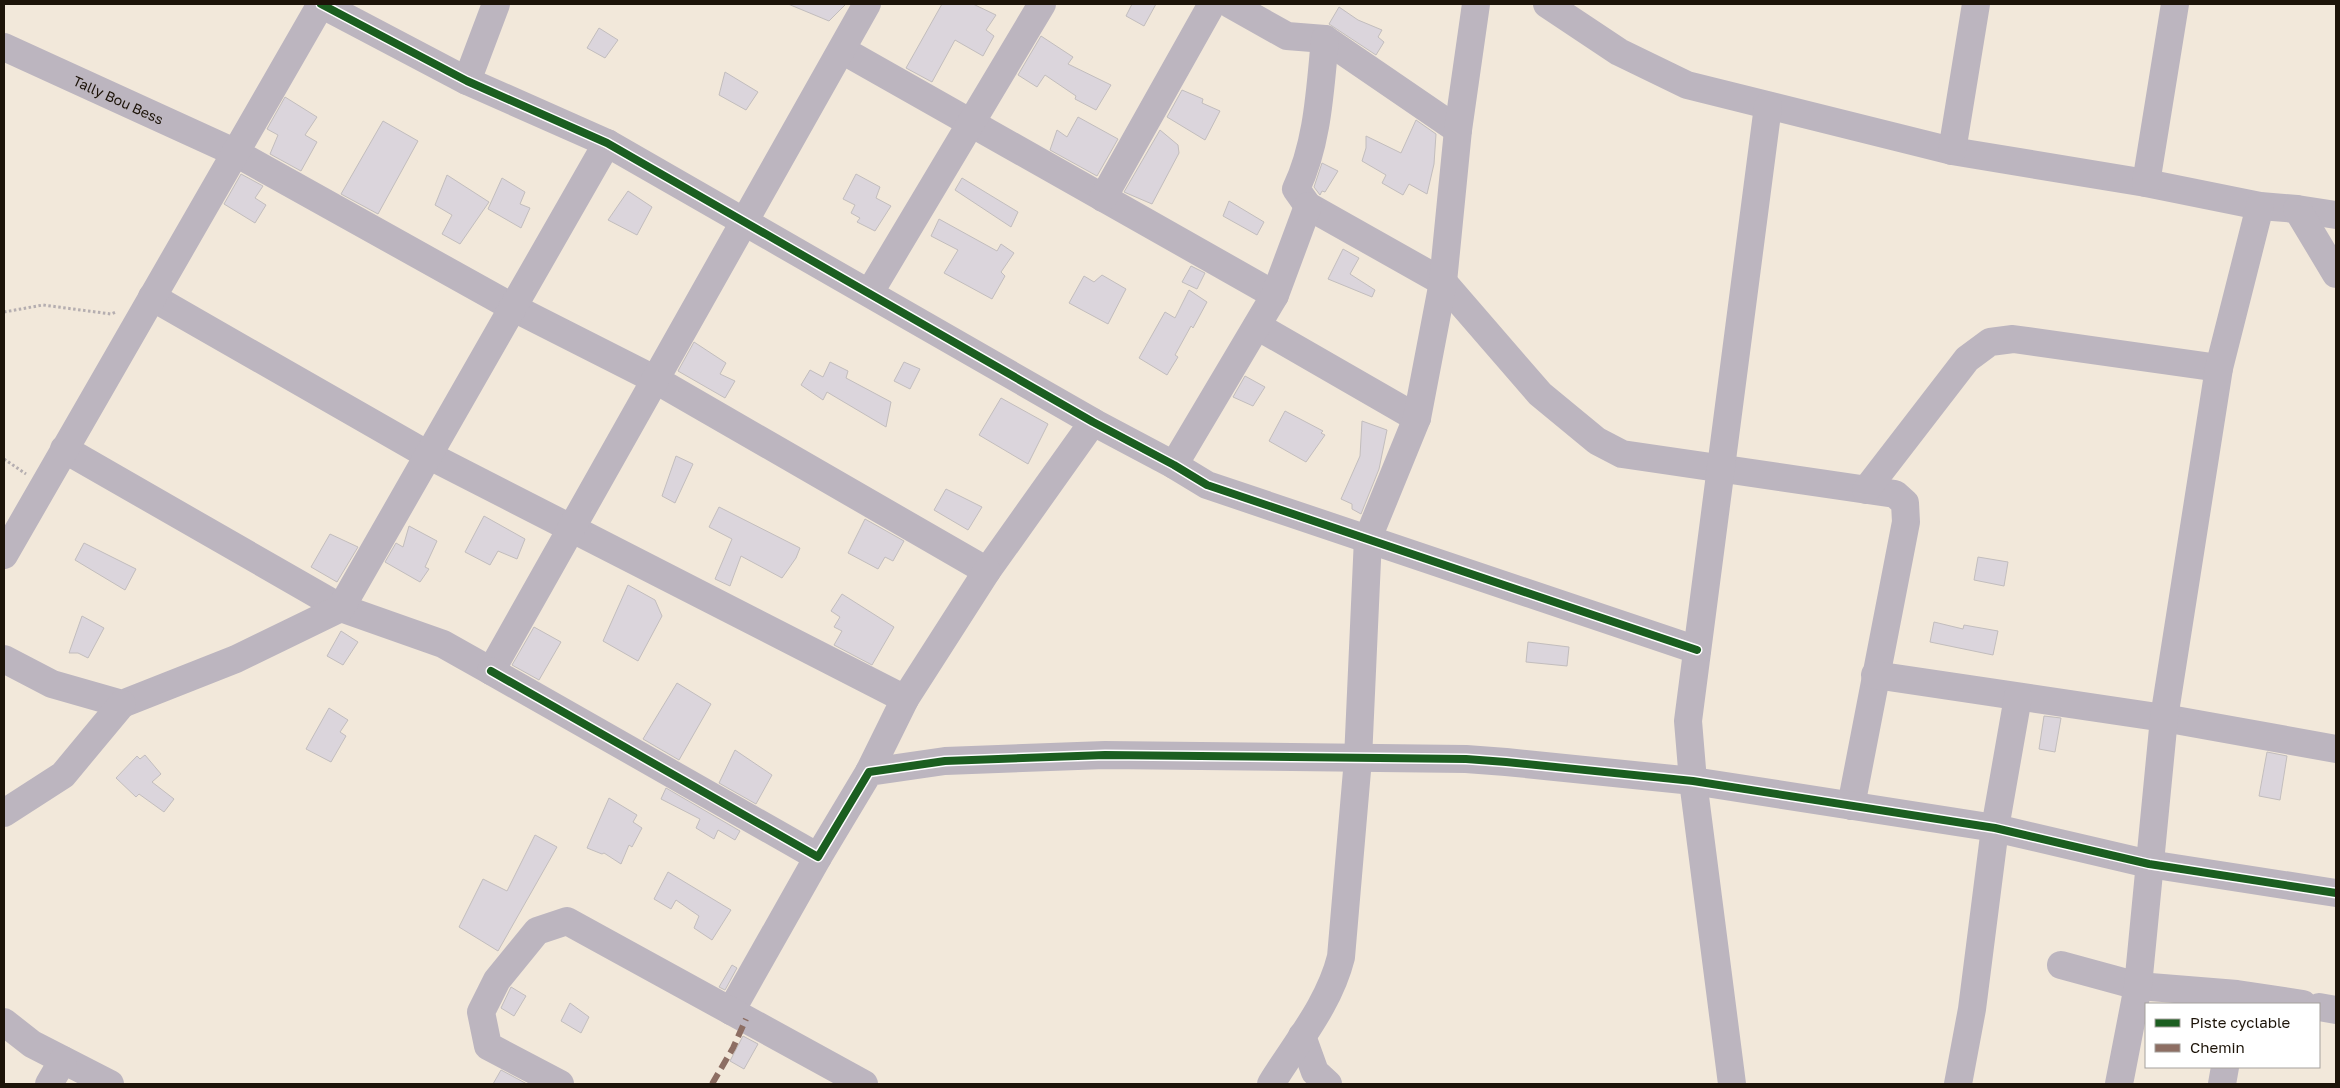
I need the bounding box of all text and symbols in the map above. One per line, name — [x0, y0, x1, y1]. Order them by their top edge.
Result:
street label: Tally Bou Bess — [71, 71, 167, 127]
legend — [2145, 1003, 2320, 1068]
text: Piste cyclable — [2190, 1013, 2291, 1031]
text: Chemin — [2190, 1038, 2245, 1056]

